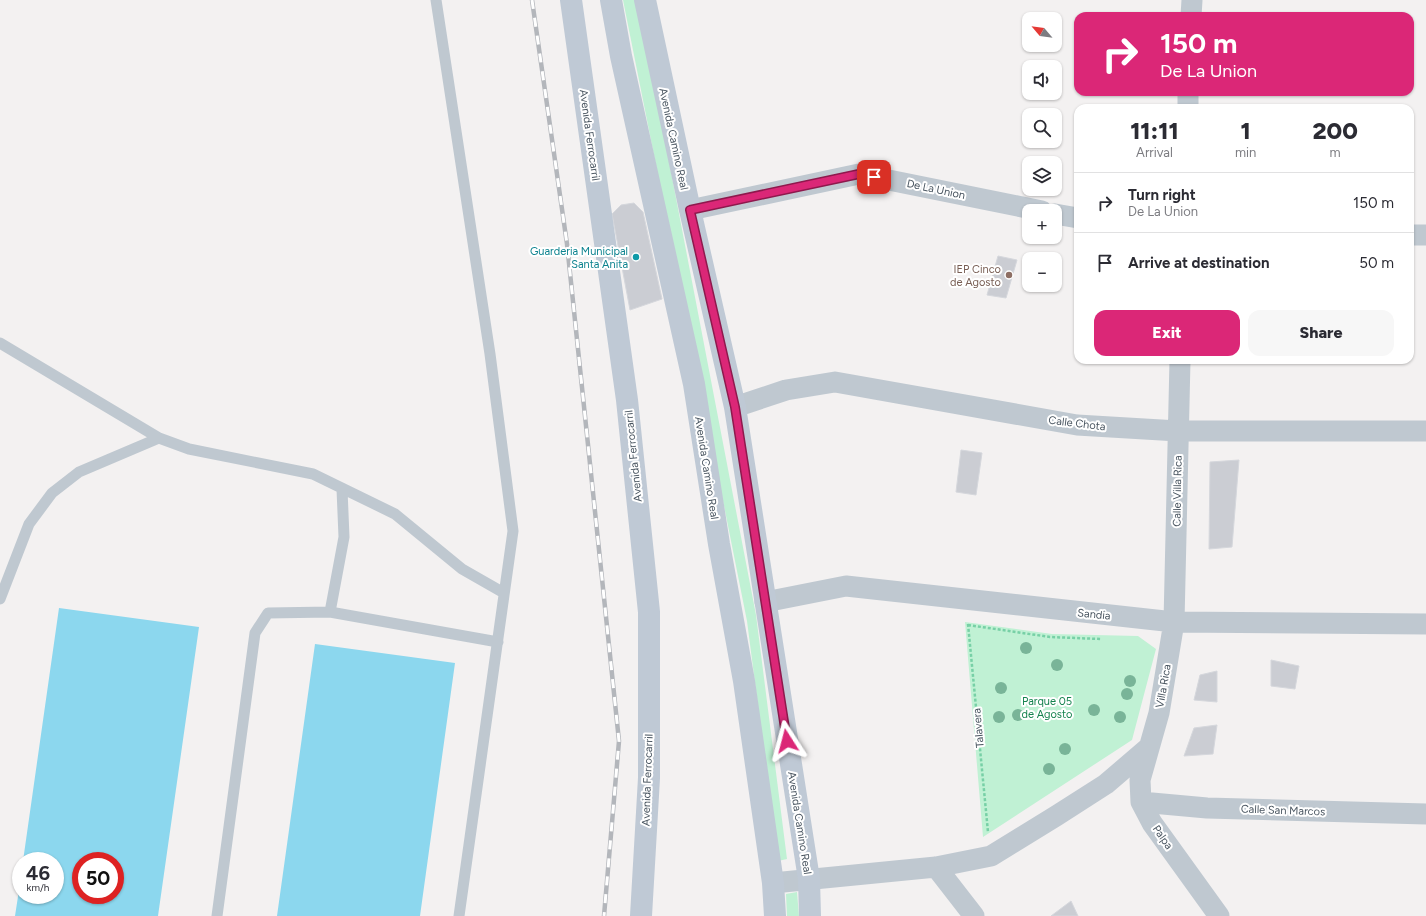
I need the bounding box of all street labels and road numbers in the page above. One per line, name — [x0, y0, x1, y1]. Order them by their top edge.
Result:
street label: Avenida Camino Real — [656, 87, 691, 191]
street label: Avenida Ferrocarril — [577, 89, 602, 182]
street label: De La Union — [906, 177, 966, 202]
street label: Avenida Ferrocarril — [622, 409, 645, 502]
street label: Calle Chota — [1048, 414, 1106, 433]
street label: Avenida Camino Real — [692, 416, 721, 520]
street label: Calle Villa Rica — [1170, 455, 1185, 527]
street label: Sandia — [1077, 606, 1111, 623]
street label: Villa Rica — [1153, 663, 1174, 709]
street label: Talavera — [970, 708, 987, 748]
street label: Avenida Ferrocarril — [639, 734, 656, 826]
street label: Avenida Camino Real — [785, 771, 814, 875]
street label: Calle San Marcos — [1241, 803, 1325, 818]
street label: Palpa — [1150, 823, 1175, 852]

